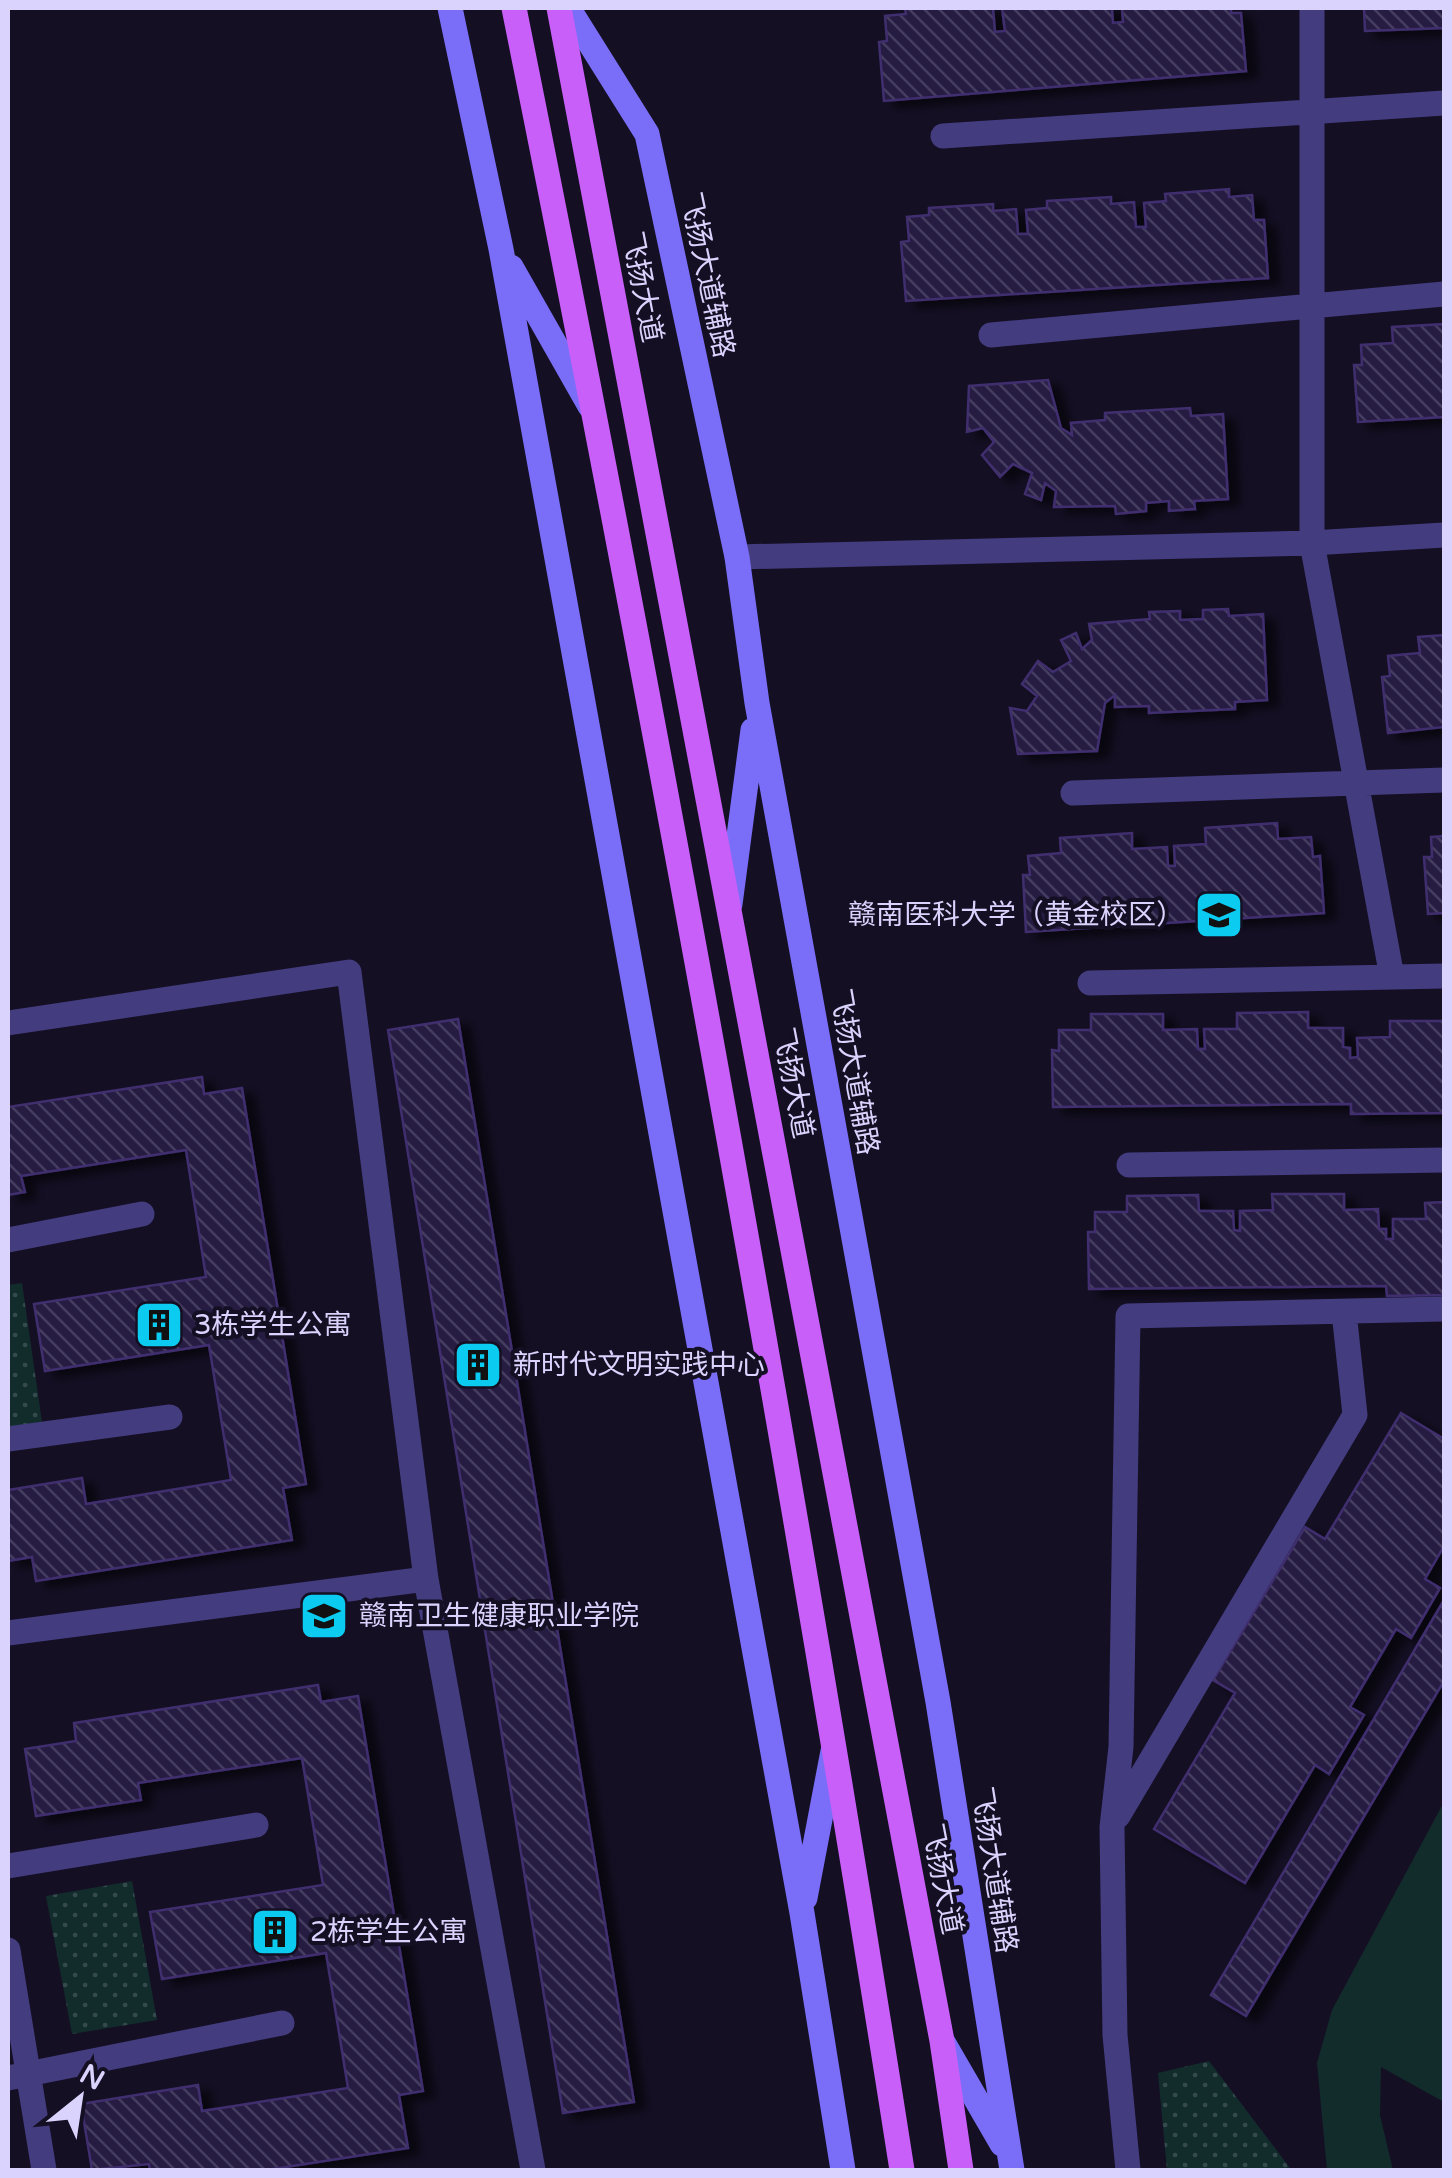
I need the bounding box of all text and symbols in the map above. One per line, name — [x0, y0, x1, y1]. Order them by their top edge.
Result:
street label: 飞扬大道辅路 — [673, 189, 741, 361]
street label: 飞扬大道 — [615, 229, 669, 345]
school or university icon: 赣南医科大学（黄金校区） — [1193, 889, 1245, 941]
place label: 赣南医科大学（黄金校区） — [848, 898, 1184, 932]
street label: 飞扬大道辅路 — [823, 986, 885, 1158]
street label: 飞扬大道 — [766, 1025, 820, 1141]
building icon: 3栋学生公寓 — [133, 1299, 185, 1351]
place label: 3栋学生公寓 — [194, 1308, 352, 1342]
building icon: 新时代文明实践中心 — [452, 1339, 504, 1391]
place label: 新时代文明实践中心 — [513, 1348, 765, 1382]
school or university icon: 赣南卫生健康职业学院 — [298, 1590, 350, 1642]
place label: 赣南卫生健康职业学院 — [359, 1599, 639, 1633]
street label: 飞扬大道辅路 — [964, 1784, 1024, 1956]
street label: 飞扬大道 — [915, 1821, 969, 1937]
building icon: 2栋学生公寓 — [249, 1906, 301, 1958]
place label: 2栋学生公寓 — [310, 1915, 468, 1949]
north arrow — [30, 2048, 130, 2148]
text: N — [74, 2057, 110, 2098]

